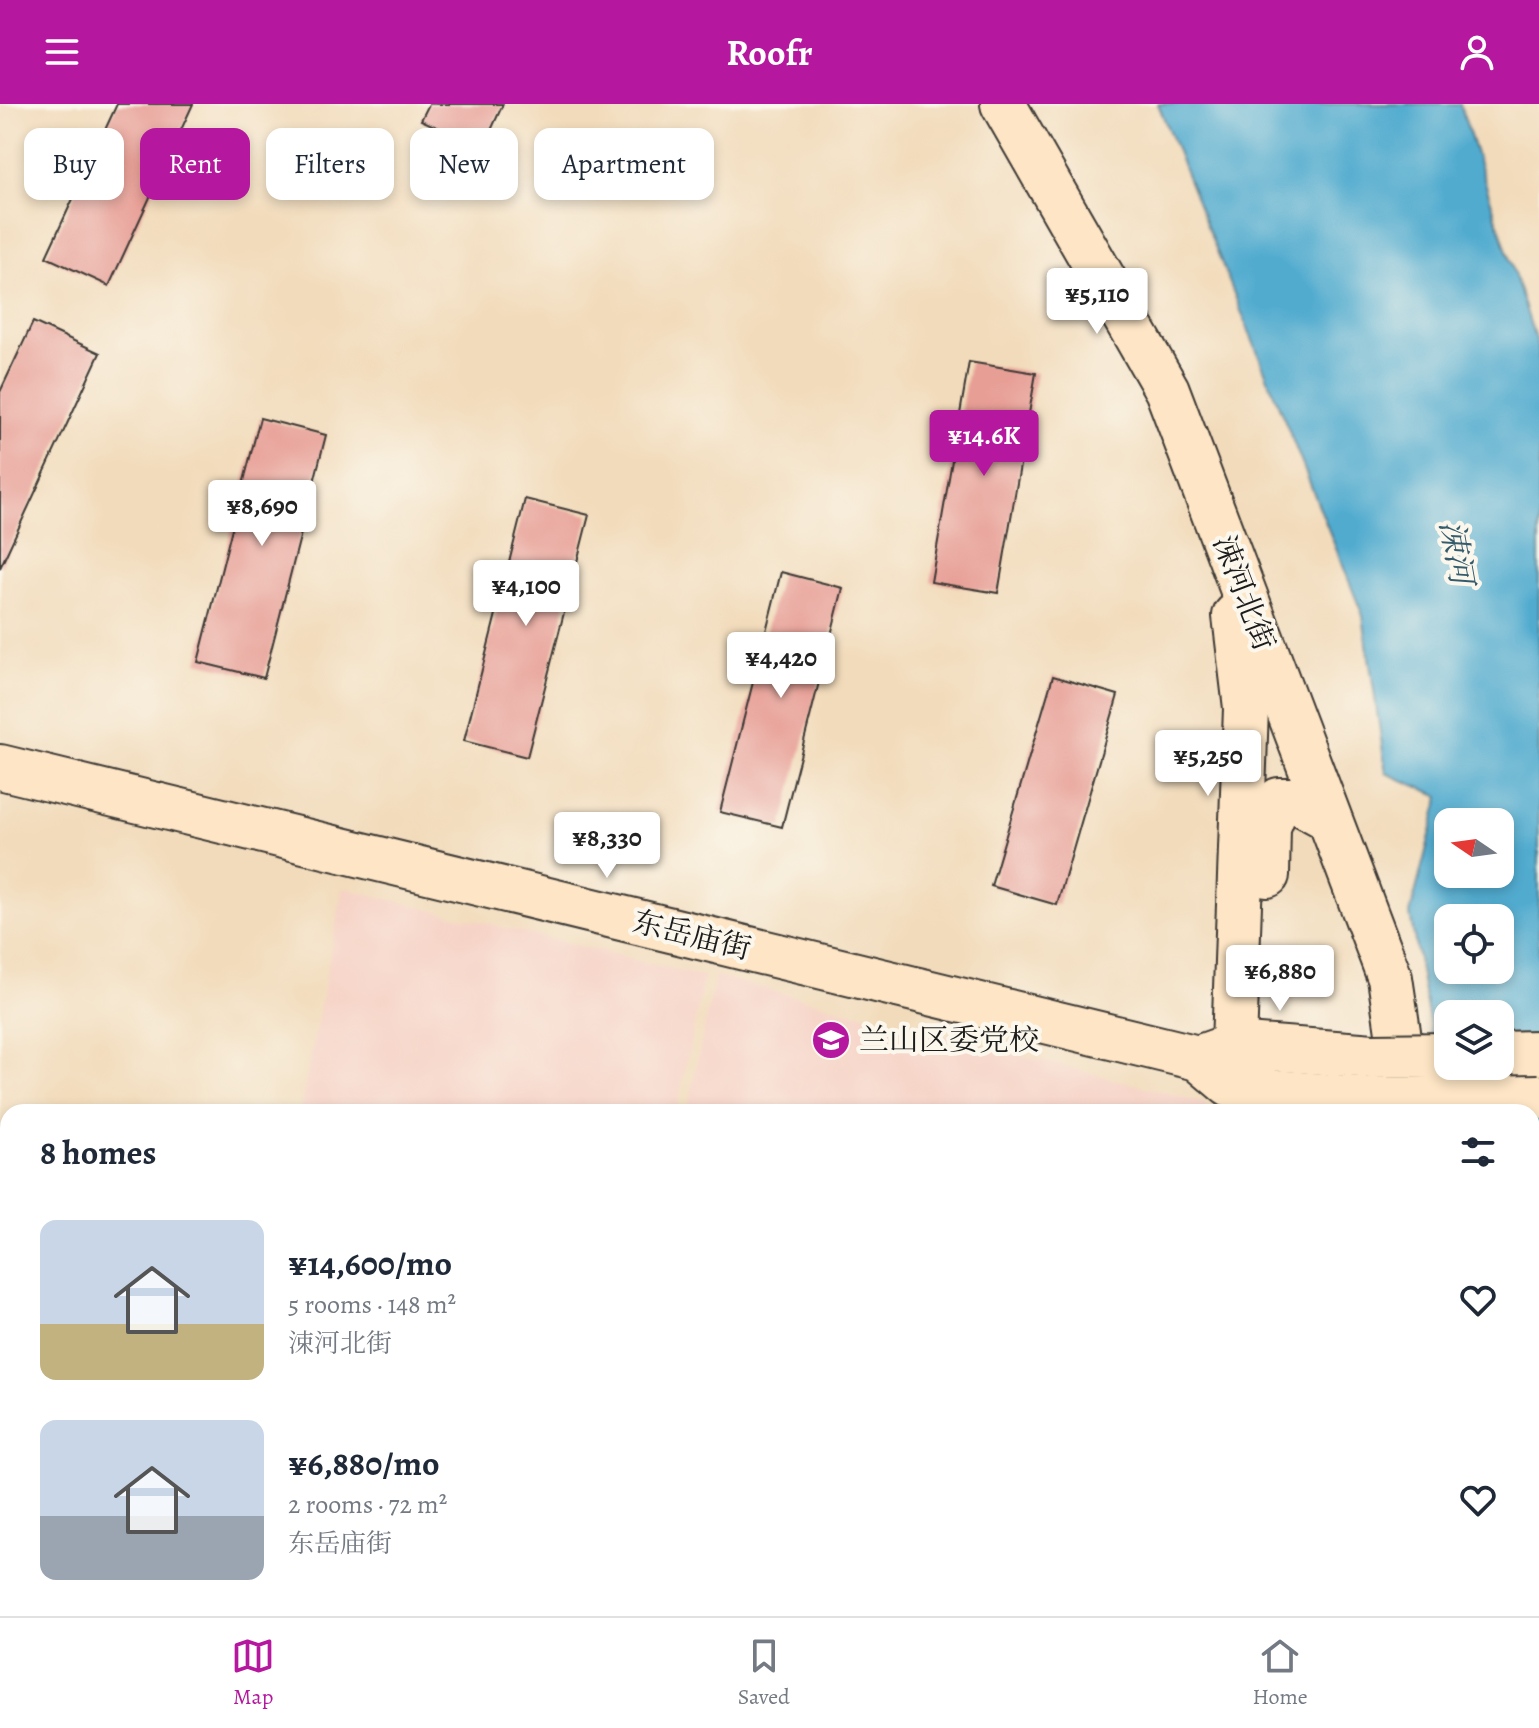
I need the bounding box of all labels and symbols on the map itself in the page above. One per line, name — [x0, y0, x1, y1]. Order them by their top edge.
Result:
pin: ¥5,110 — [1032, 268, 1162, 336]
pin: ¥14.6K — [919, 410, 1049, 478]
pin: ¥8,690 — [197, 480, 327, 548]
water label: 涑河 — [1430, 517, 1485, 592]
street label: 涑河北街 — [1204, 530, 1284, 656]
pin: ¥4,100 — [461, 560, 591, 628]
pin: ¥4,420 — [716, 632, 846, 700]
pin: ¥5,250 — [1143, 730, 1273, 798]
north arrow — [1434, 808, 1514, 888]
pin: ¥8,330 — [542, 812, 672, 880]
street label: 东岳庙街 — [629, 901, 755, 969]
pin: ¥6,880 — [1215, 945, 1345, 1013]
school or university icon: 兰山区委党校 — [810, 1019, 852, 1061]
place label: 兰山区委党校 — [859, 1020, 1039, 1060]

